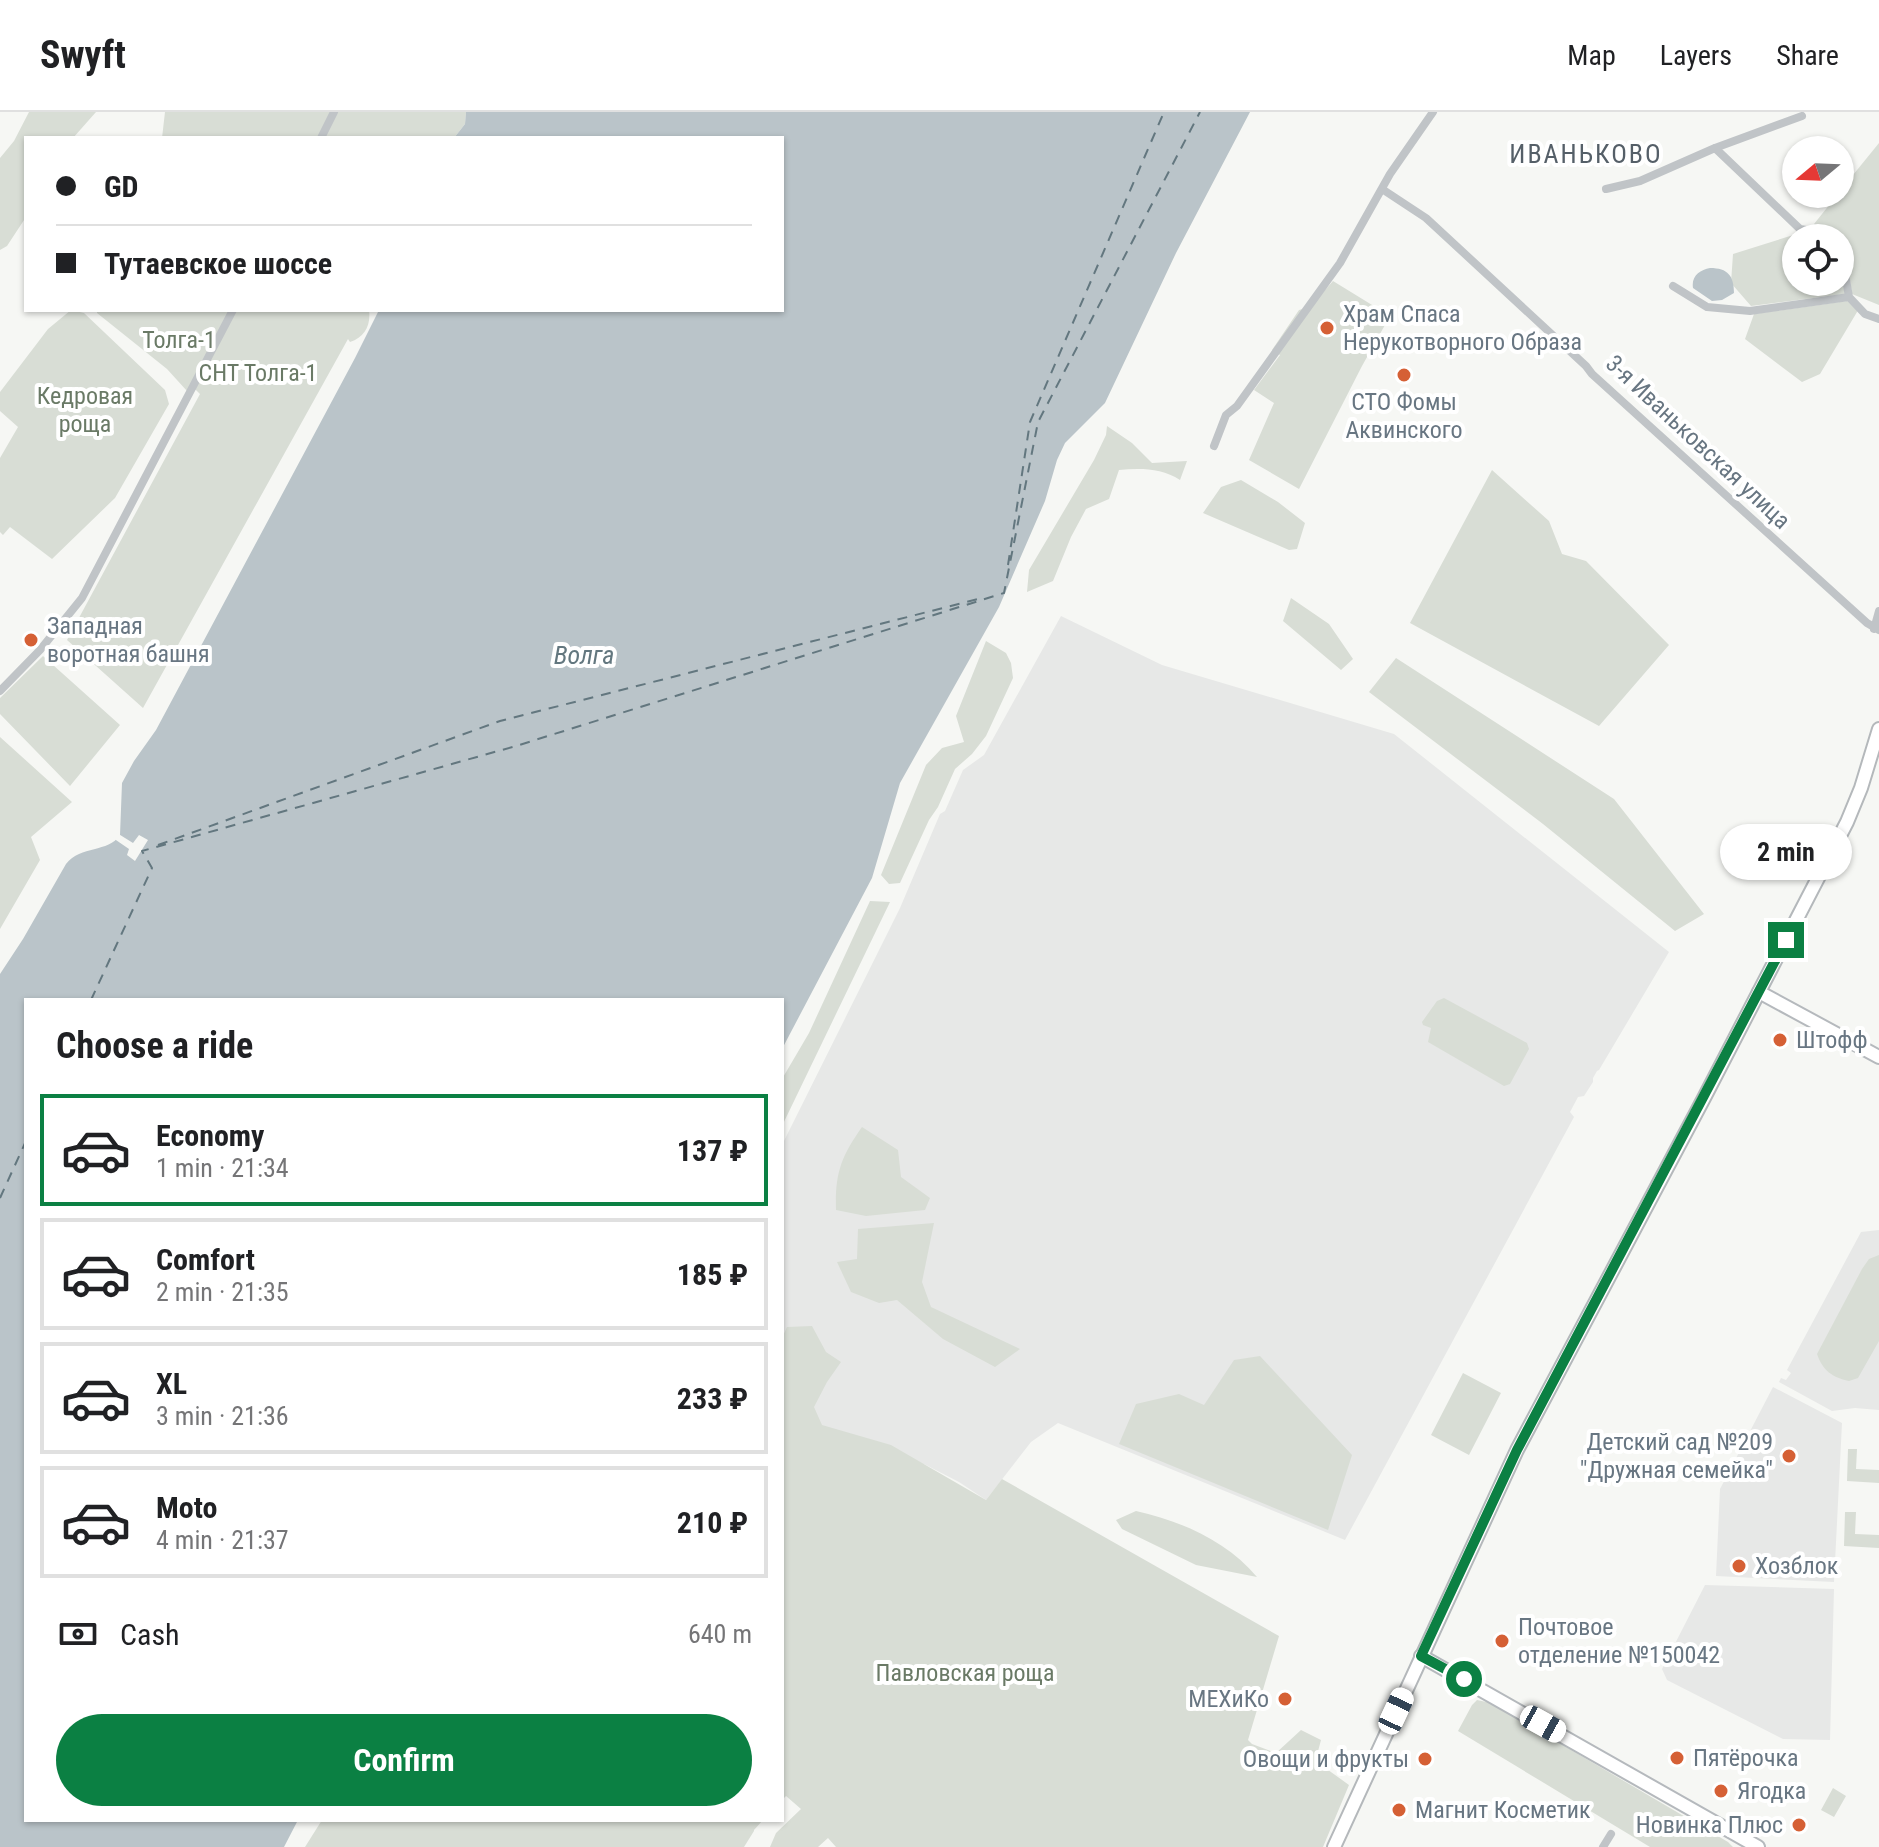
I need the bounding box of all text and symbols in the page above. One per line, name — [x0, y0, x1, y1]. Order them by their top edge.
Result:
text: Swyft — [40, 33, 126, 77]
text: Map — [1567, 39, 1616, 72]
text: Layers — [1660, 39, 1732, 72]
text: Share — [1776, 39, 1839, 72]
north arrow — [1782, 136, 1854, 208]
map controls — [1782, 136, 1854, 296]
district label: ИВАНЬКОВО — [1509, 139, 1663, 169]
text: GD — [104, 169, 139, 204]
button: locate — [1782, 224, 1854, 296]
text: Тутаевское шоссе — [104, 246, 332, 281]
place label: Храм Спаса Нерукотворного Образа — [1343, 300, 1582, 356]
marker: Храм Спаса Нерукотворного Образа — [1318, 319, 1336, 337]
park label: Толга-1 — [142, 326, 216, 354]
street label: 3-я Иваньковская улица — [1600, 349, 1796, 535]
park label: СНТ Толга-1 — [199, 359, 317, 387]
marker: СТО Фомы Аквинского — [1395, 366, 1413, 384]
park label: Кедровая роща — [37, 382, 133, 438]
place label: СТО Фомы Аквинского — [1345, 388, 1463, 444]
place label: Западная воротная башня — [47, 612, 210, 668]
marker: Западная воротная башня — [22, 631, 40, 649]
water label: Волга — [554, 640, 614, 670]
callout: 2 min — [1720, 824, 1852, 880]
text: 2 min — [1757, 837, 1815, 867]
route end — [1768, 922, 1804, 958]
text: Choose a ride — [56, 1025, 253, 1067]
place label: Штофф — [1796, 1026, 1868, 1054]
marker: Штофф — [1771, 1031, 1789, 1049]
icon: car — [60, 1114, 132, 1186]
text: Economy — [156, 1118, 264, 1153]
text: 137 ₽ — [677, 1133, 748, 1168]
text: 1 min · 21:34 — [156, 1153, 289, 1183]
icon: car — [60, 1238, 132, 1310]
text: Comfort — [156, 1242, 255, 1277]
text: 185 ₽ — [677, 1257, 748, 1292]
text: 2 min · 21:35 — [156, 1277, 289, 1307]
icon: car — [60, 1362, 132, 1434]
text: XL — [156, 1366, 187, 1401]
text: 233 ₽ — [677, 1381, 748, 1416]
text: 3 min · 21:36 — [156, 1401, 289, 1431]
place label: Детский сад №209 "Дружная семейка" — [1580, 1428, 1773, 1484]
marker: Детский сад №209 "Дружная семейка" — [1780, 1447, 1798, 1465]
icon: car — [60, 1486, 132, 1558]
text: Moto — [156, 1490, 217, 1525]
text: 210 ₽ — [677, 1505, 748, 1540]
text: 4 min · 21:37 — [156, 1525, 289, 1555]
place label: Хозблок — [1755, 1552, 1839, 1580]
marker: Хозблок — [1730, 1557, 1748, 1575]
icon: cash — [56, 1612, 100, 1656]
place label: Почтовое отделение №150042 — [1518, 1613, 1720, 1669]
text: Cash — [120, 1617, 180, 1652]
text: 640 m — [688, 1619, 752, 1649]
marker: Почтовое отделение №150042 — [1493, 1632, 1511, 1650]
park label: Павловская роща — [876, 1659, 1054, 1687]
route start — [1446, 1661, 1482, 1697]
car — [1375, 1684, 1417, 1738]
place label: МЕХиКо — [1188, 1685, 1269, 1713]
marker: МЕХиКо — [1276, 1690, 1294, 1708]
car — [1516, 1702, 1570, 1746]
button: Confirm — [56, 1714, 752, 1806]
place label: Пятёрочка — [1693, 1744, 1798, 1772]
place label: Овощи и фрукты — [1243, 1745, 1409, 1773]
marker: Пятёрочка — [1668, 1749, 1686, 1767]
marker: Овощи и фрукты — [1416, 1750, 1434, 1768]
place label: Ягодка — [1737, 1777, 1806, 1805]
marker: Ягодка — [1712, 1782, 1730, 1800]
place label: Магнит Косметик — [1415, 1796, 1591, 1824]
marker: Магнит Косметик — [1390, 1801, 1408, 1819]
place label: Новинка Плюс — [1636, 1811, 1783, 1839]
marker: Новинка Плюс — [1790, 1816, 1808, 1834]

